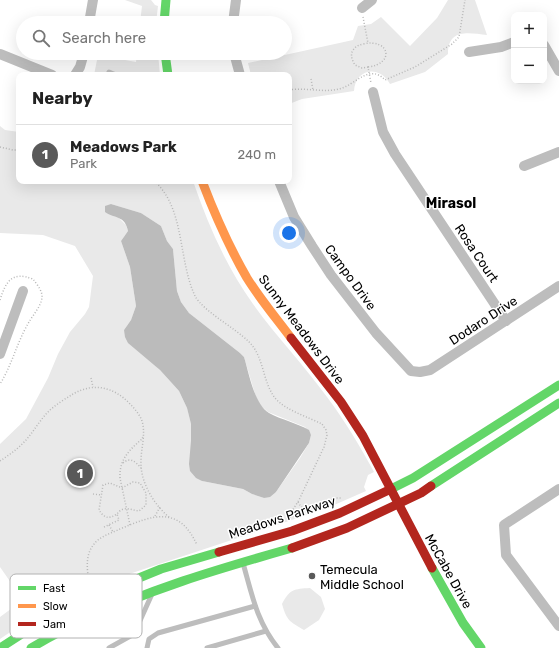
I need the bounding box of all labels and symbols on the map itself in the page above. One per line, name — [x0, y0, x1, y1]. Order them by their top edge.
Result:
district label: Mirasol — [426, 195, 476, 212]
street label: Rosa Court — [452, 221, 501, 285]
your location — [279, 223, 299, 243]
street label: Campo Drive — [322, 242, 379, 313]
street label: Sunny Meadows Drive — [256, 272, 348, 387]
street label: Dodaro Drive — [446, 293, 520, 348]
pin: 1 — [67, 458, 93, 488]
street label: Meadows Parkway — [227, 493, 337, 542]
street label: McCabe Drive — [422, 531, 475, 611]
place label: Temecula Middle School — [320, 562, 404, 592]
marker: Temecula Middle School — [307, 571, 317, 581]
legend — [10, 574, 142, 638]
text: Fast — [43, 582, 66, 595]
text: Slow — [43, 600, 68, 613]
text: Jam — [43, 618, 66, 631]

